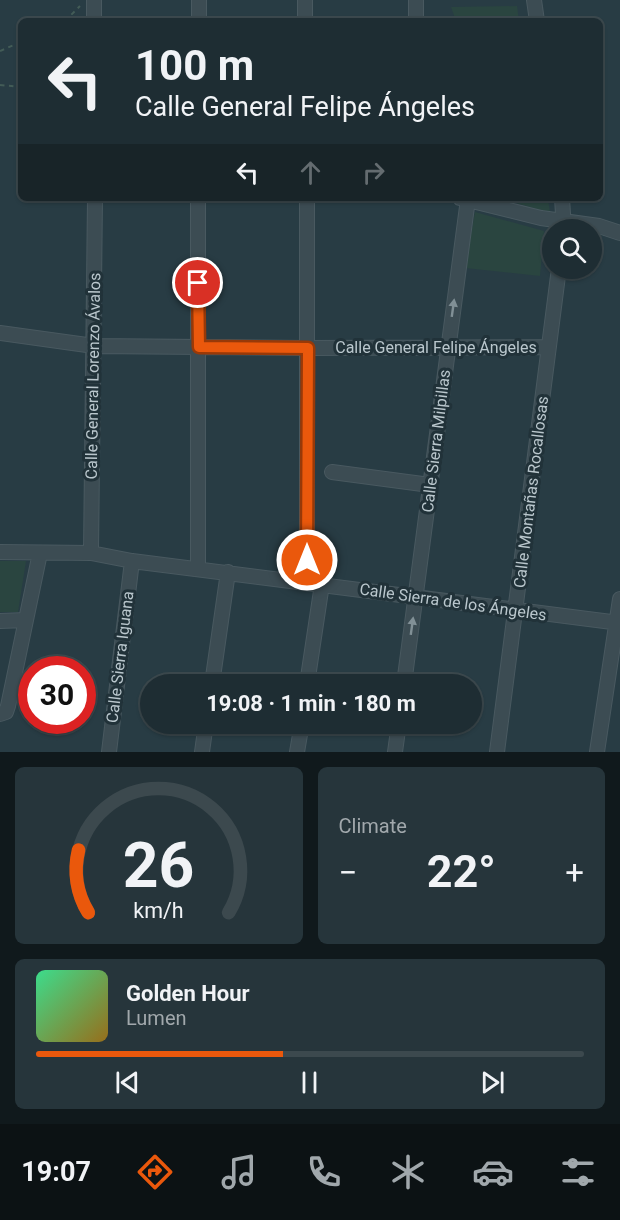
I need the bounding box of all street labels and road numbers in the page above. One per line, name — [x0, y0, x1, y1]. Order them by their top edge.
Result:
street label: Calle General Lorenzo Ávalos — [82, 273, 104, 479]
street label: Calle General Felipe Ángeles — [335, 338, 537, 357]
street label: Calle Sierra Milpillas — [418, 368, 454, 514]
street label: Calle Montañas Rocallosas — [510, 395, 552, 589]
street label: Calle Sierra de los Ángeles — [358, 579, 548, 625]
street label: Calle Sierra Iguana — [102, 590, 138, 724]

